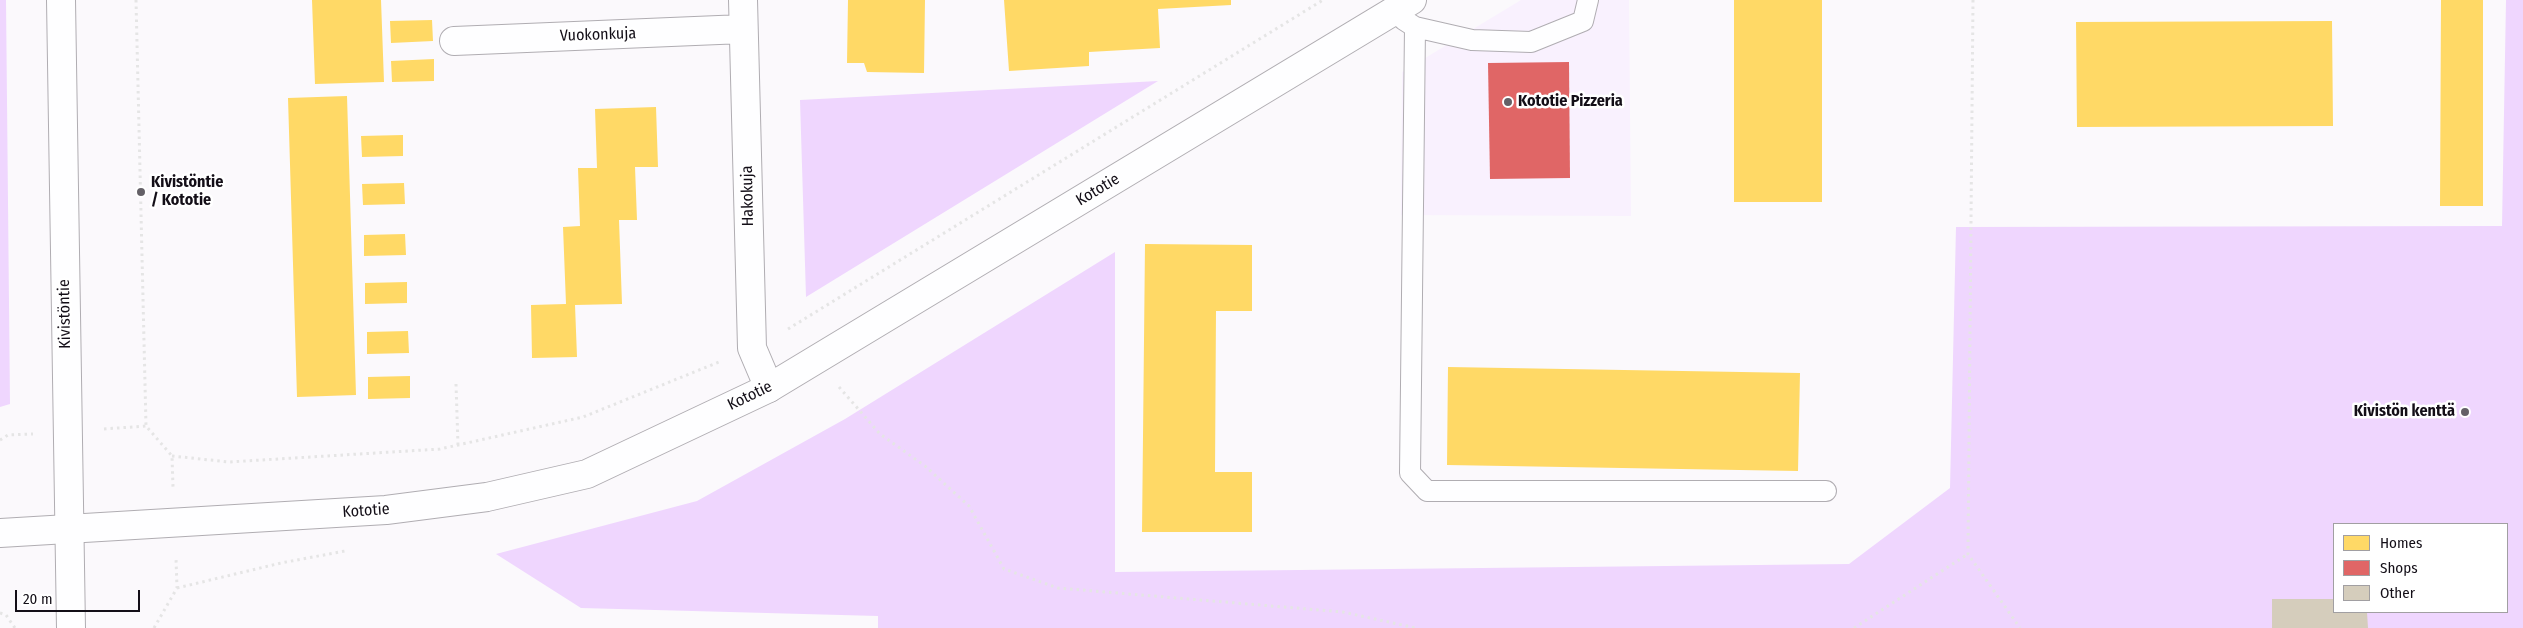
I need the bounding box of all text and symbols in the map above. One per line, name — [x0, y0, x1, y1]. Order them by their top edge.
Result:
street label: Vuokonkuja — [560, 24, 636, 46]
place label: Kototie Pizzeria — [1518, 92, 1623, 112]
marker: Kototie Pizzeria — [1502, 96, 1514, 108]
street label: Hakokuja — [738, 165, 758, 227]
street label: Kototie — [1073, 170, 1123, 210]
place label: Kivistöntie / Kototie — [151, 173, 223, 211]
marker: Kivistöntie / Kototie — [135, 186, 147, 198]
street label: Kivistöntie — [55, 279, 75, 349]
street label: Kototie — [725, 377, 775, 415]
place label: Kivistön kenttä — [2354, 402, 2455, 422]
marker: Kivistön kenttä — [2459, 406, 2471, 418]
street label: Kototie — [342, 500, 390, 522]
legend — [2333, 523, 2508, 613]
text: Homes — [2380, 534, 2422, 552]
text: Shops — [2380, 559, 2418, 577]
scale bar — [18, 580, 142, 612]
text: Other — [2380, 584, 2415, 602]
text: 20 m — [23, 590, 53, 608]

